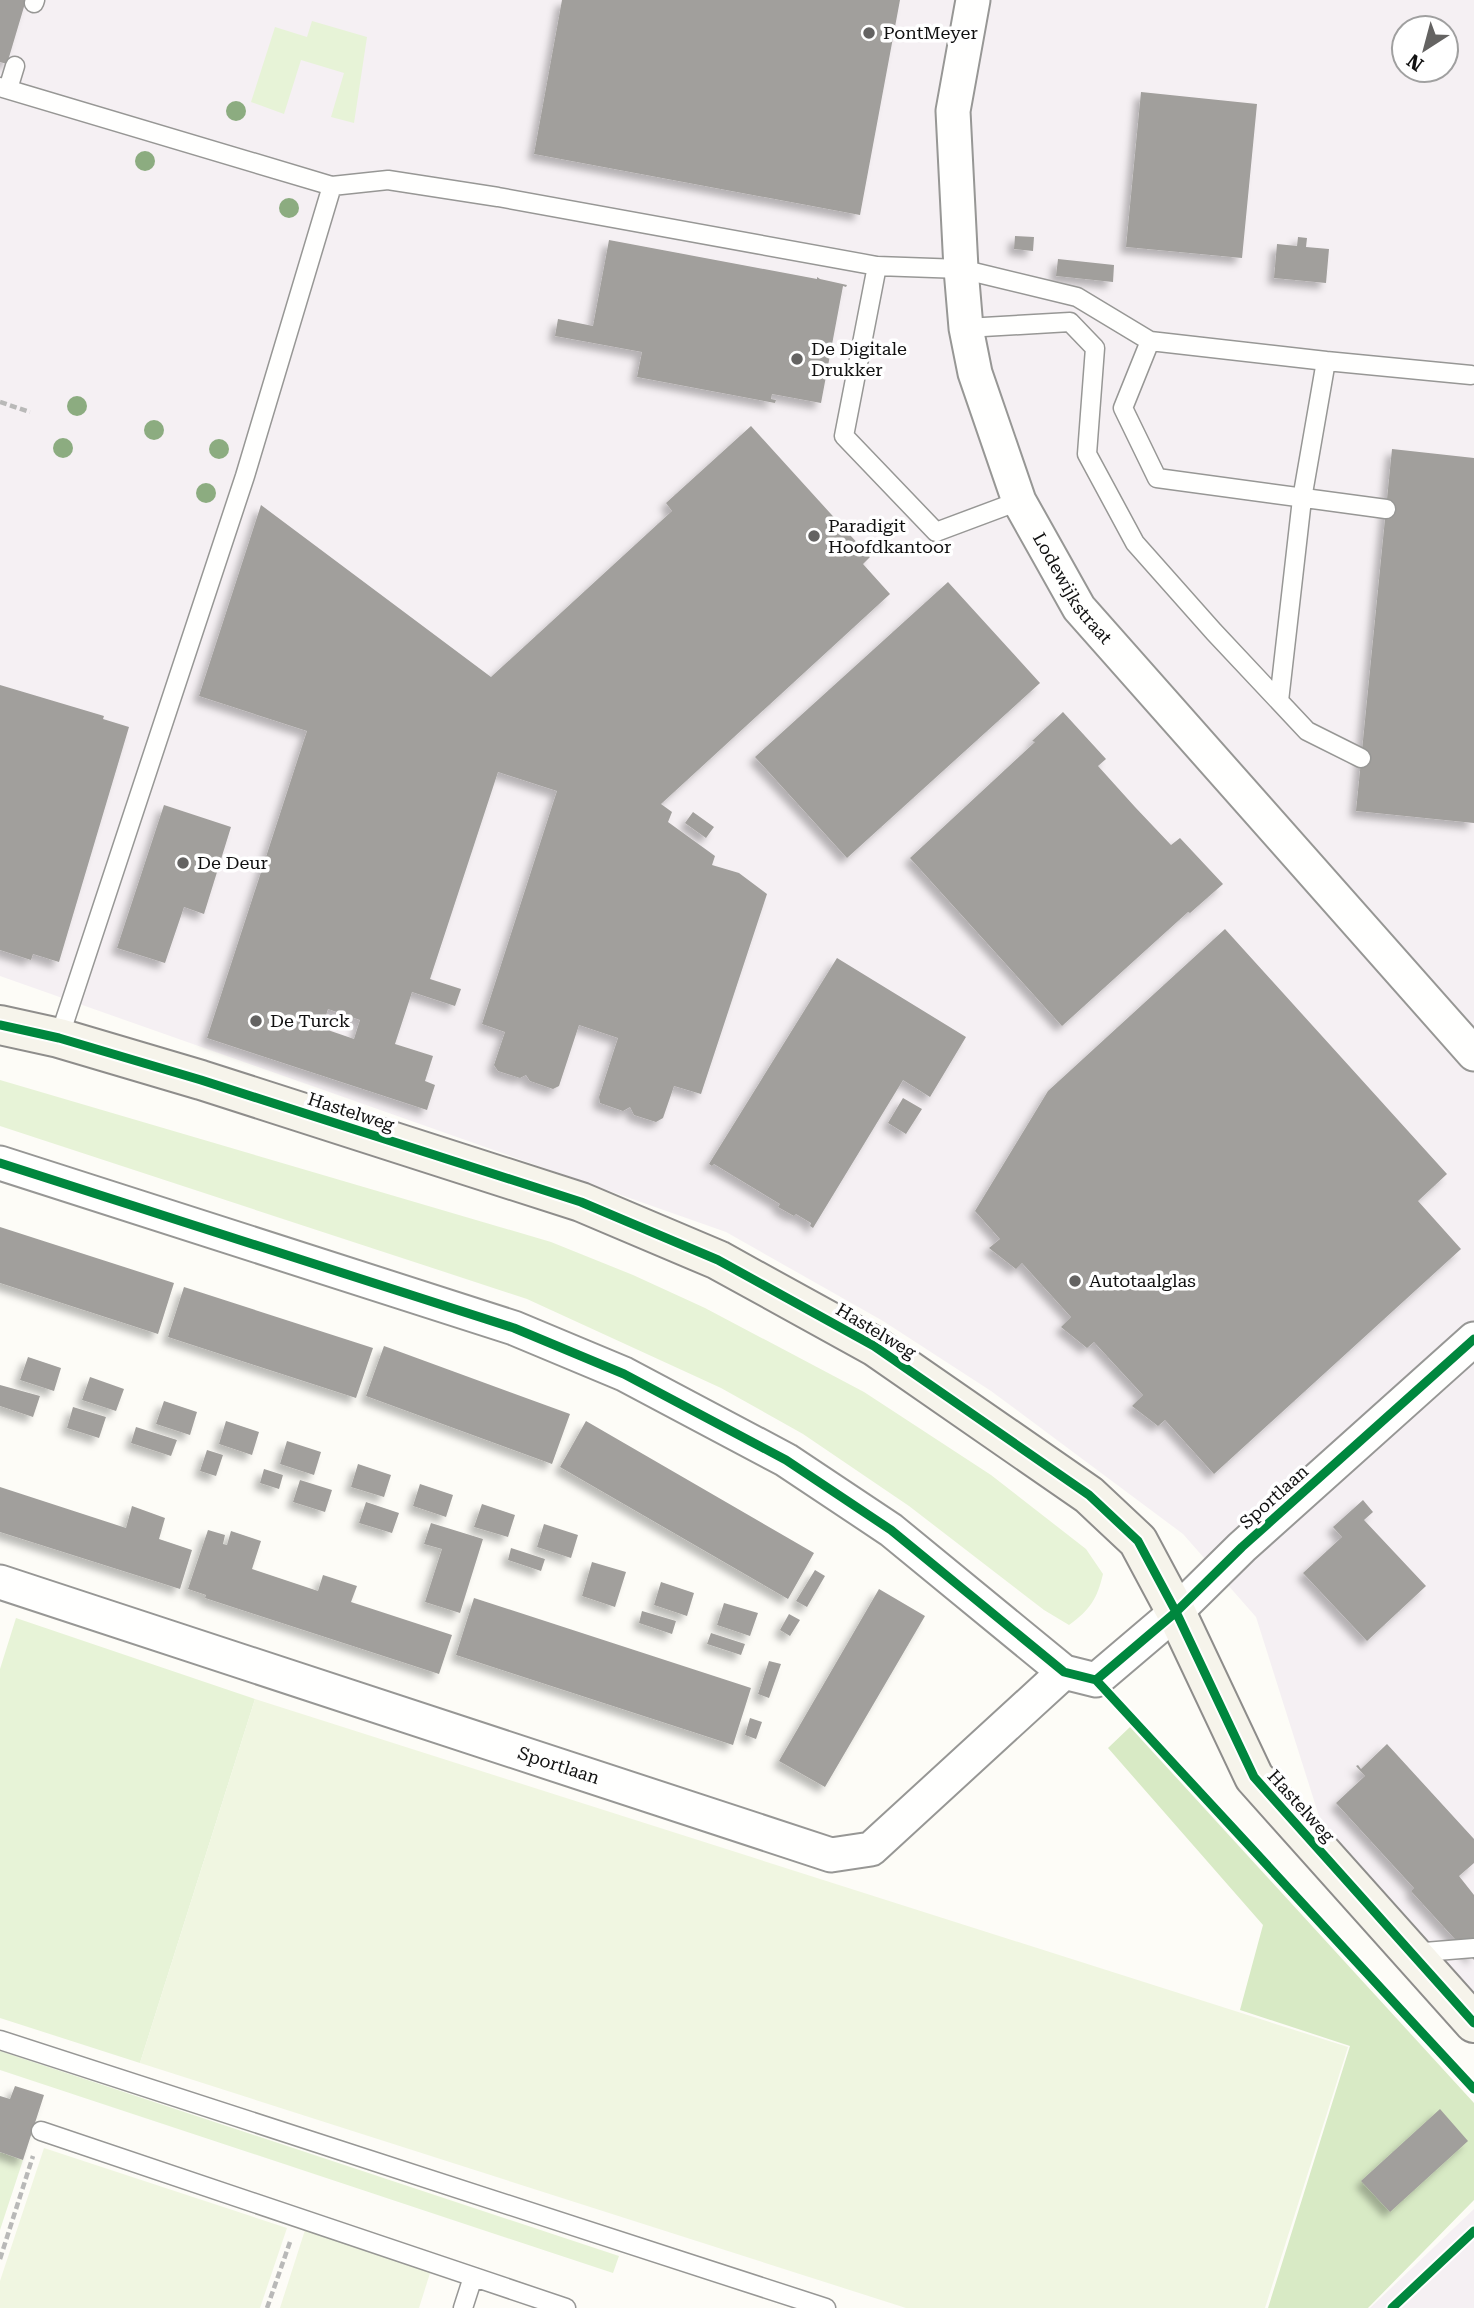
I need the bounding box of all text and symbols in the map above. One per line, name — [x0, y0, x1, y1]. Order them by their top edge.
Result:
north arrow — [1390, 14, 1460, 84]
place label: PontMeyer — [883, 22, 978, 43]
marker: PontMeyer — [861, 25, 877, 41]
text: N — [1402, 49, 1428, 76]
place label: De Digitale Drukker — [811, 338, 907, 380]
marker: De Digitale Drukker — [789, 351, 805, 367]
place label: Paradigit Hoofdkantoor — [828, 515, 951, 557]
marker: Paradigit Hoofdkantoor — [806, 528, 822, 544]
street label: Lodewijkstraat — [1029, 529, 1117, 648]
place label: De Deur — [197, 852, 268, 873]
marker: De Deur — [175, 855, 191, 871]
place label: De Turck — [270, 1010, 350, 1031]
marker: De Turck — [248, 1013, 264, 1029]
street label: Hastelweg — [305, 1088, 398, 1136]
place label: Autotaalglas — [1089, 1270, 1196, 1291]
marker: Autotaalglas — [1067, 1273, 1083, 1289]
street label: Hastelweg — [833, 1299, 921, 1363]
street label: Sportlaan — [1235, 1460, 1313, 1533]
street label: Sportlaan — [515, 1742, 603, 1788]
street label: Hastelweg — [1264, 1765, 1340, 1847]

